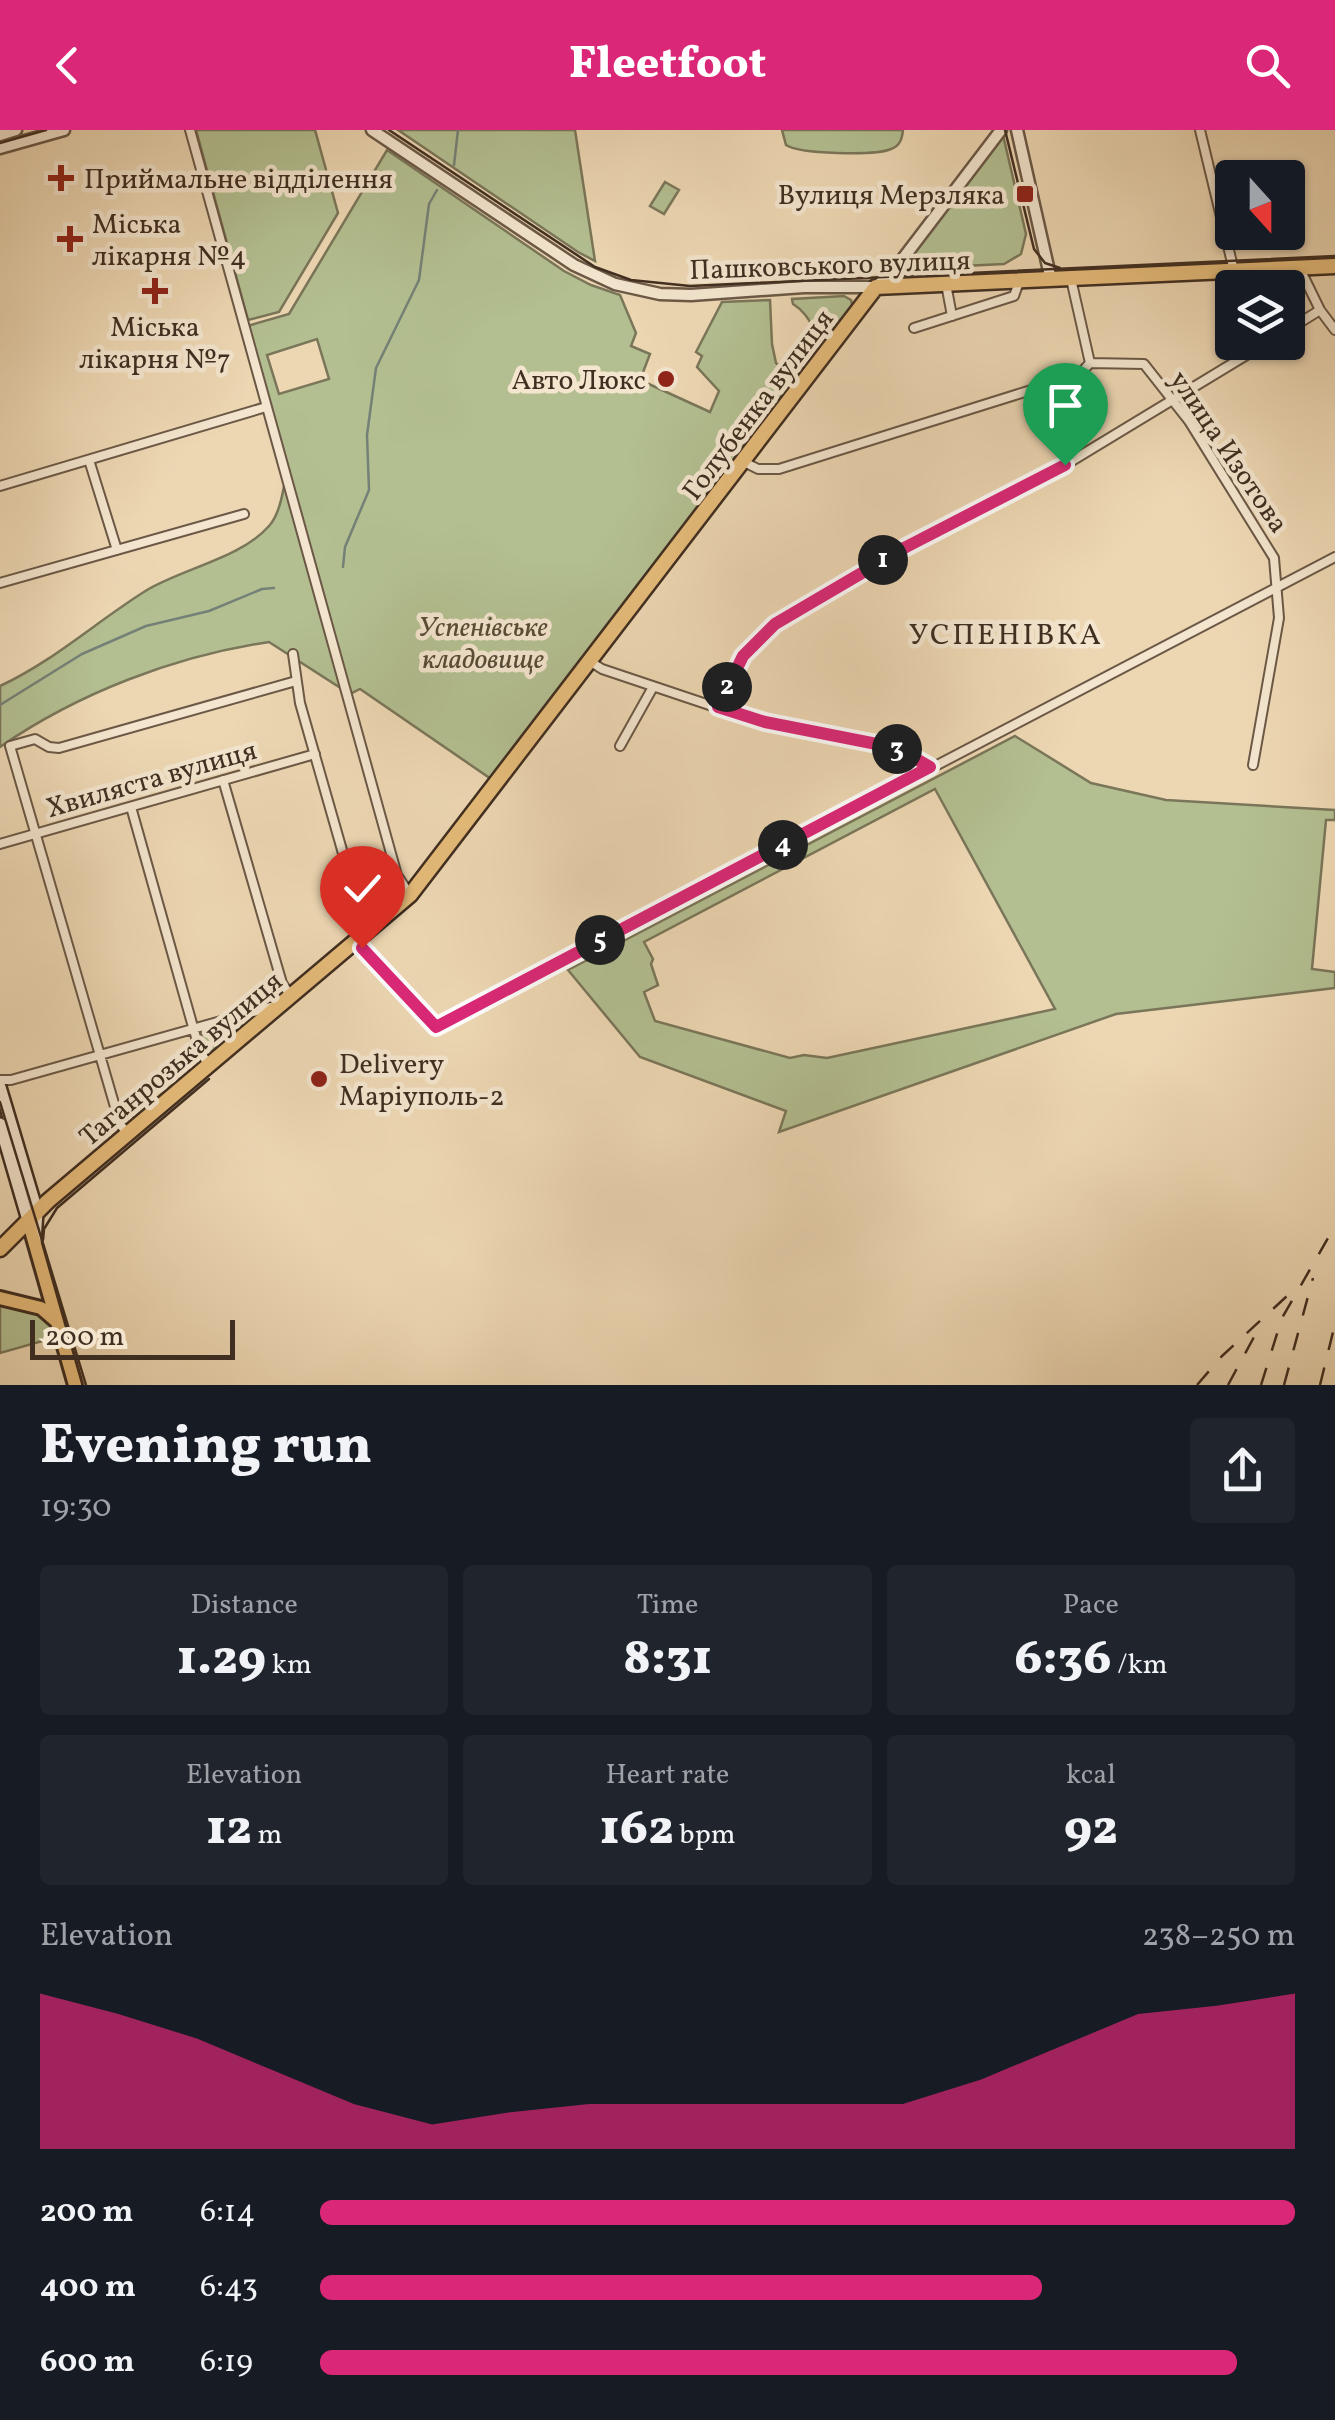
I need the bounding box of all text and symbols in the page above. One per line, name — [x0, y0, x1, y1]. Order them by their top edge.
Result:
text: Fleetfoot — [569, 34, 766, 97]
icon: back — [40, 38, 95, 93]
icon: search — [1240, 38, 1295, 93]
north arrow — [1215, 160, 1305, 250]
map controls — [1215, 160, 1305, 360]
place label: Приймальне відділення — [84, 161, 393, 200]
marker: Приймальне відділення — [48, 165, 74, 191]
place label: Вулиця Мерзляка — [778, 177, 1005, 216]
marker: Вулиця Мерзляка — [1014, 183, 1036, 205]
place label: Міська лікарня №4 — [92, 206, 246, 277]
marker: Міська лікарня №4 — [57, 226, 83, 252]
street label: Пашковського вулиця — [689, 242, 971, 291]
button: layers — [1215, 270, 1305, 360]
marker: Міська лікарня №7 — [142, 278, 168, 304]
street label: Голубенка вулиця — [674, 302, 844, 509]
place label: Міська лікарня №7 — [79, 309, 231, 380]
place label: Авто Люкс — [511, 362, 646, 401]
pin — [1023, 363, 1108, 466]
street label: улица Изотова — [1159, 363, 1297, 541]
marker: Авто Люкс — [655, 368, 677, 390]
icon: arrive — [1038, 378, 1093, 433]
pin: 1 — [858, 535, 908, 585]
text: 1 — [877, 540, 889, 579]
park label: Успенівське кладовище — [418, 609, 548, 680]
district label: УСПЕНІВКА — [909, 615, 1103, 657]
pin: 2 — [702, 662, 752, 712]
text: 2 — [720, 667, 734, 706]
pin: 3 — [872, 724, 922, 774]
text: 3 — [890, 729, 904, 768]
street label: Хвиляста вулиця — [42, 732, 262, 829]
pin: 4 — [758, 820, 808, 870]
text: 4 — [775, 825, 791, 864]
pin — [320, 846, 405, 949]
icon: check — [335, 861, 390, 916]
pin: 5 — [575, 915, 625, 965]
text: 5 — [593, 920, 607, 959]
street label: Таганрозька вулиця — [72, 963, 292, 1157]
place label: Delivery Марiуполь-2 — [339, 1046, 505, 1117]
marker: Delivery Марiуполь-2 — [308, 1068, 330, 1090]
scale bar — [30, 1315, 235, 1360]
text: 200 m — [45, 1318, 124, 1357]
text: Evening run — [40, 1410, 372, 1486]
button: share — [1190, 1418, 1295, 1523]
text: 19:30 — [40, 1486, 112, 1530]
text: Distance — [191, 1586, 298, 1625]
text: Time — [637, 1586, 698, 1625]
text: Pace — [1063, 1586, 1119, 1625]
text: 1.29 — [177, 1625, 266, 1695]
text: 8:31 — [623, 1625, 712, 1695]
text: 6:36 — [1014, 1625, 1112, 1695]
text: km — [266, 1646, 312, 1685]
text: /km — [1112, 1646, 1167, 1685]
text: Elevation — [186, 1756, 302, 1795]
text: Heart rate — [606, 1756, 729, 1795]
text: kcal — [1066, 1756, 1116, 1795]
text: 12 — [206, 1795, 252, 1865]
text: 162 — [599, 1795, 674, 1865]
text: 92 — [1064, 1795, 1118, 1865]
text: m — [252, 1816, 282, 1855]
text: bpm — [674, 1816, 736, 1855]
text: Elevation — [40, 1915, 173, 1959]
text: 238–250 m — [1142, 1915, 1295, 1959]
text: 200 m — [40, 2191, 134, 2235]
text: 6:14 — [200, 2191, 255, 2235]
text: 400 m — [40, 2266, 136, 2310]
text: 6:43 — [200, 2266, 258, 2310]
text: 600 m — [40, 2341, 135, 2385]
text: 6:19 — [200, 2341, 253, 2385]

